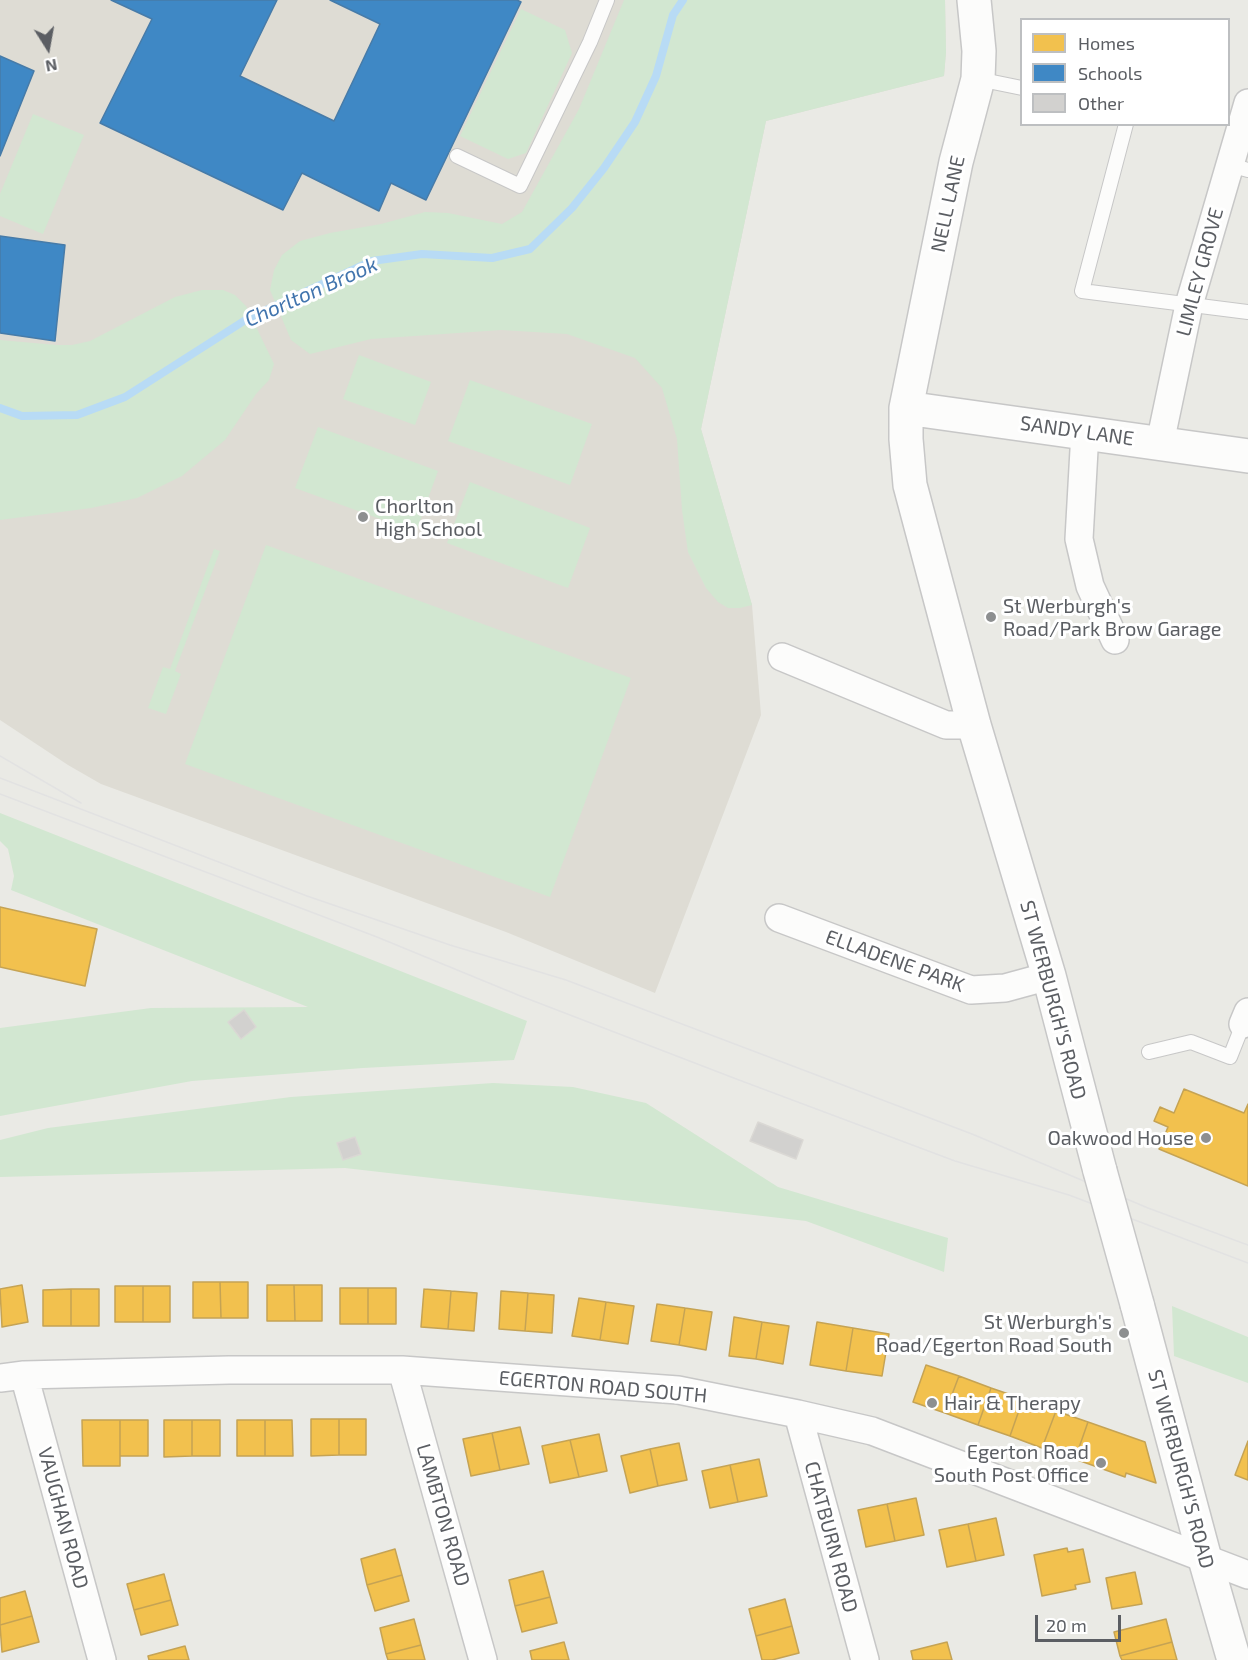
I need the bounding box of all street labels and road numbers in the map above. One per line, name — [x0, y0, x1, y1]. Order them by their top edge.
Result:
street label: NELL LANE — [926, 153, 970, 255]
street label: LIMLEY GROVE — [1171, 205, 1229, 339]
street label: SANDY LANE — [1019, 411, 1135, 451]
street label: ST WERBURGH'S ROAD — [1015, 898, 1091, 1102]
street label: ELLADENE PARK — [822, 925, 968, 997]
street label: EGERTON ROAD SOUTH — [498, 1366, 708, 1408]
street label: ST WERBURGH'S ROAD — [1143, 1367, 1219, 1571]
street label: LAMBTON ROAD — [411, 1441, 475, 1589]
street label: VAUGHAN ROAD — [33, 1445, 93, 1591]
street label: CHATBURN ROAD — [799, 1459, 863, 1615]

